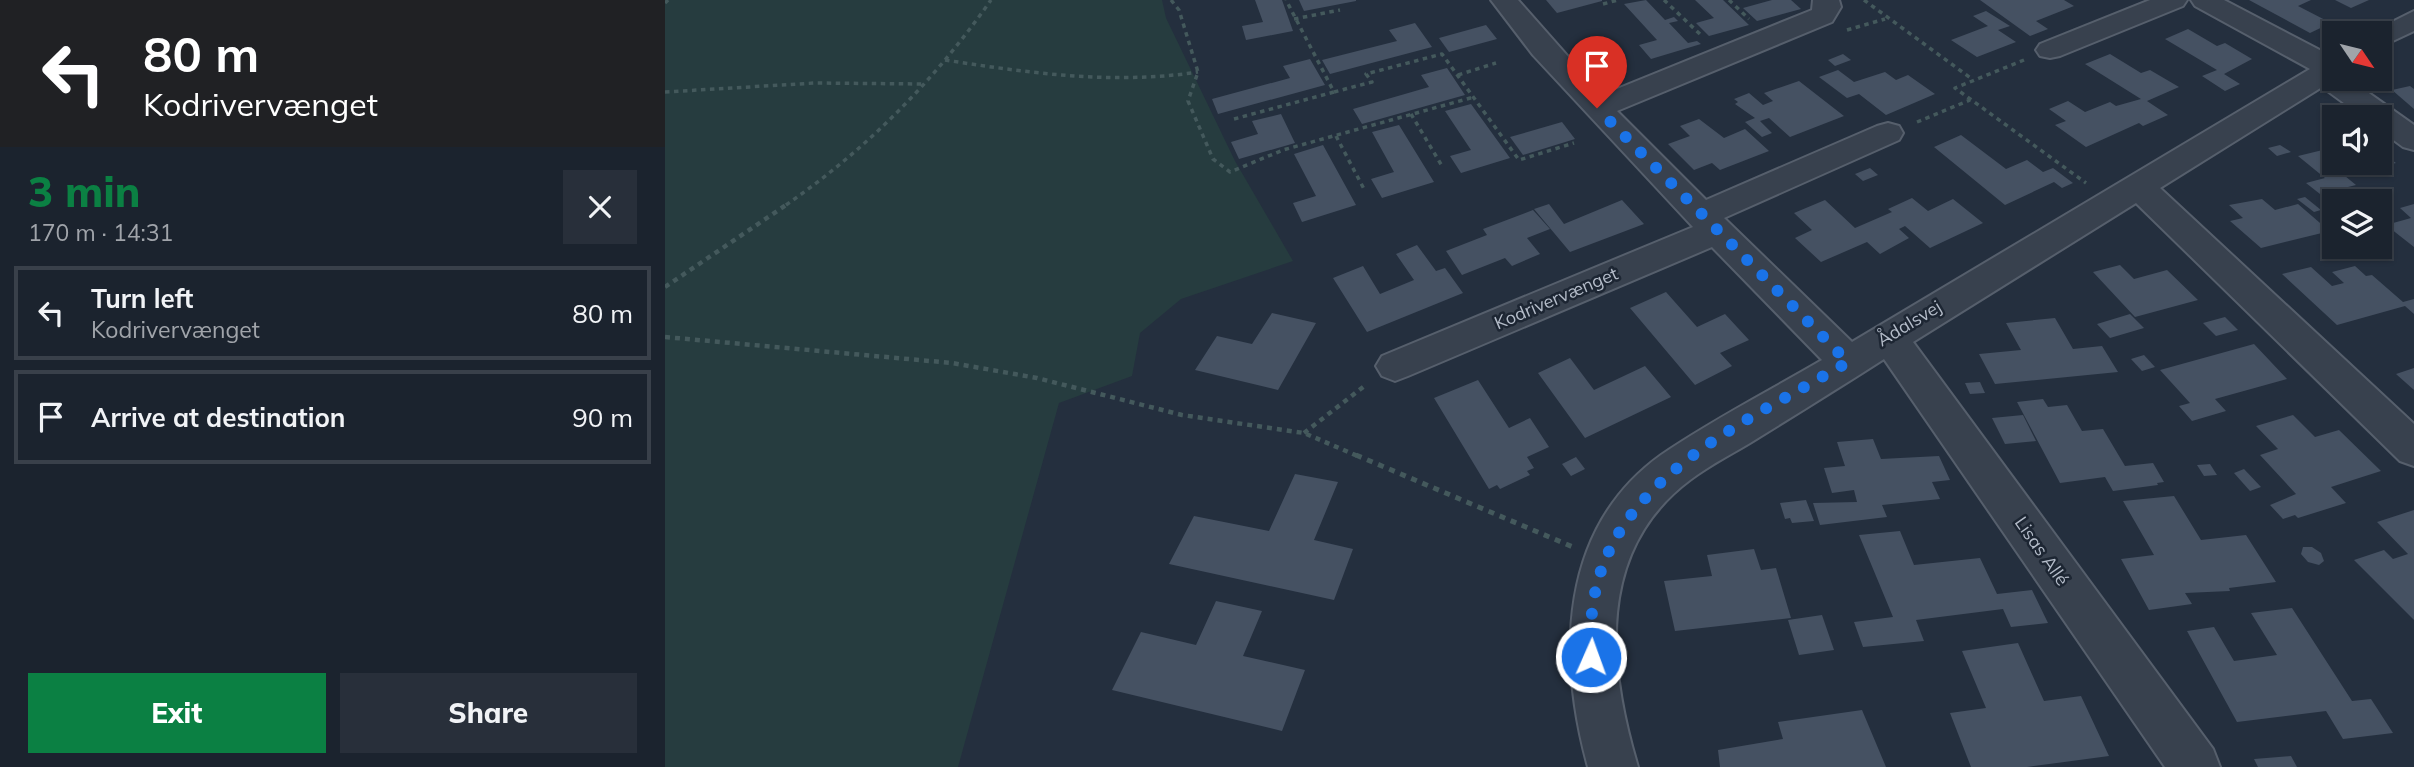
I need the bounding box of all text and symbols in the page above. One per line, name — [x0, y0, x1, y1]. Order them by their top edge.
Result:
north arrow — [2322, 21, 2392, 91]
map controls — [2322, 21, 2392, 259]
text: 80 m — [143, 23, 259, 84]
icon: left — [28, 28, 119, 119]
pin — [1567, 36, 1627, 108]
icon: arrive — [1578, 47, 1616, 85]
text: Kodrivervænget — [143, 84, 378, 124]
button: sound — [2322, 105, 2392, 175]
text: 3 min — [28, 165, 141, 218]
button: close — [563, 170, 637, 244]
button: layers — [2322, 189, 2392, 259]
text: 170 m · 14:31 — [28, 218, 173, 247]
street label: Kodrivervænget — [1491, 262, 1621, 334]
text: Turn left — [91, 282, 193, 315]
icon: left — [32, 294, 70, 332]
street label: Ådalsvej — [1873, 295, 1945, 351]
text: 80 m — [572, 297, 633, 330]
text: Kodrivervænget — [91, 315, 260, 344]
icon: arrive — [32, 398, 70, 436]
text: Arrive at destination — [91, 401, 346, 434]
text: 90 m — [572, 401, 633, 434]
street label: Lisas Allé — [2010, 512, 2074, 590]
position arrow — [1554, 620, 1628, 694]
button: Exit — [28, 673, 326, 753]
button: Share — [340, 673, 637, 753]

